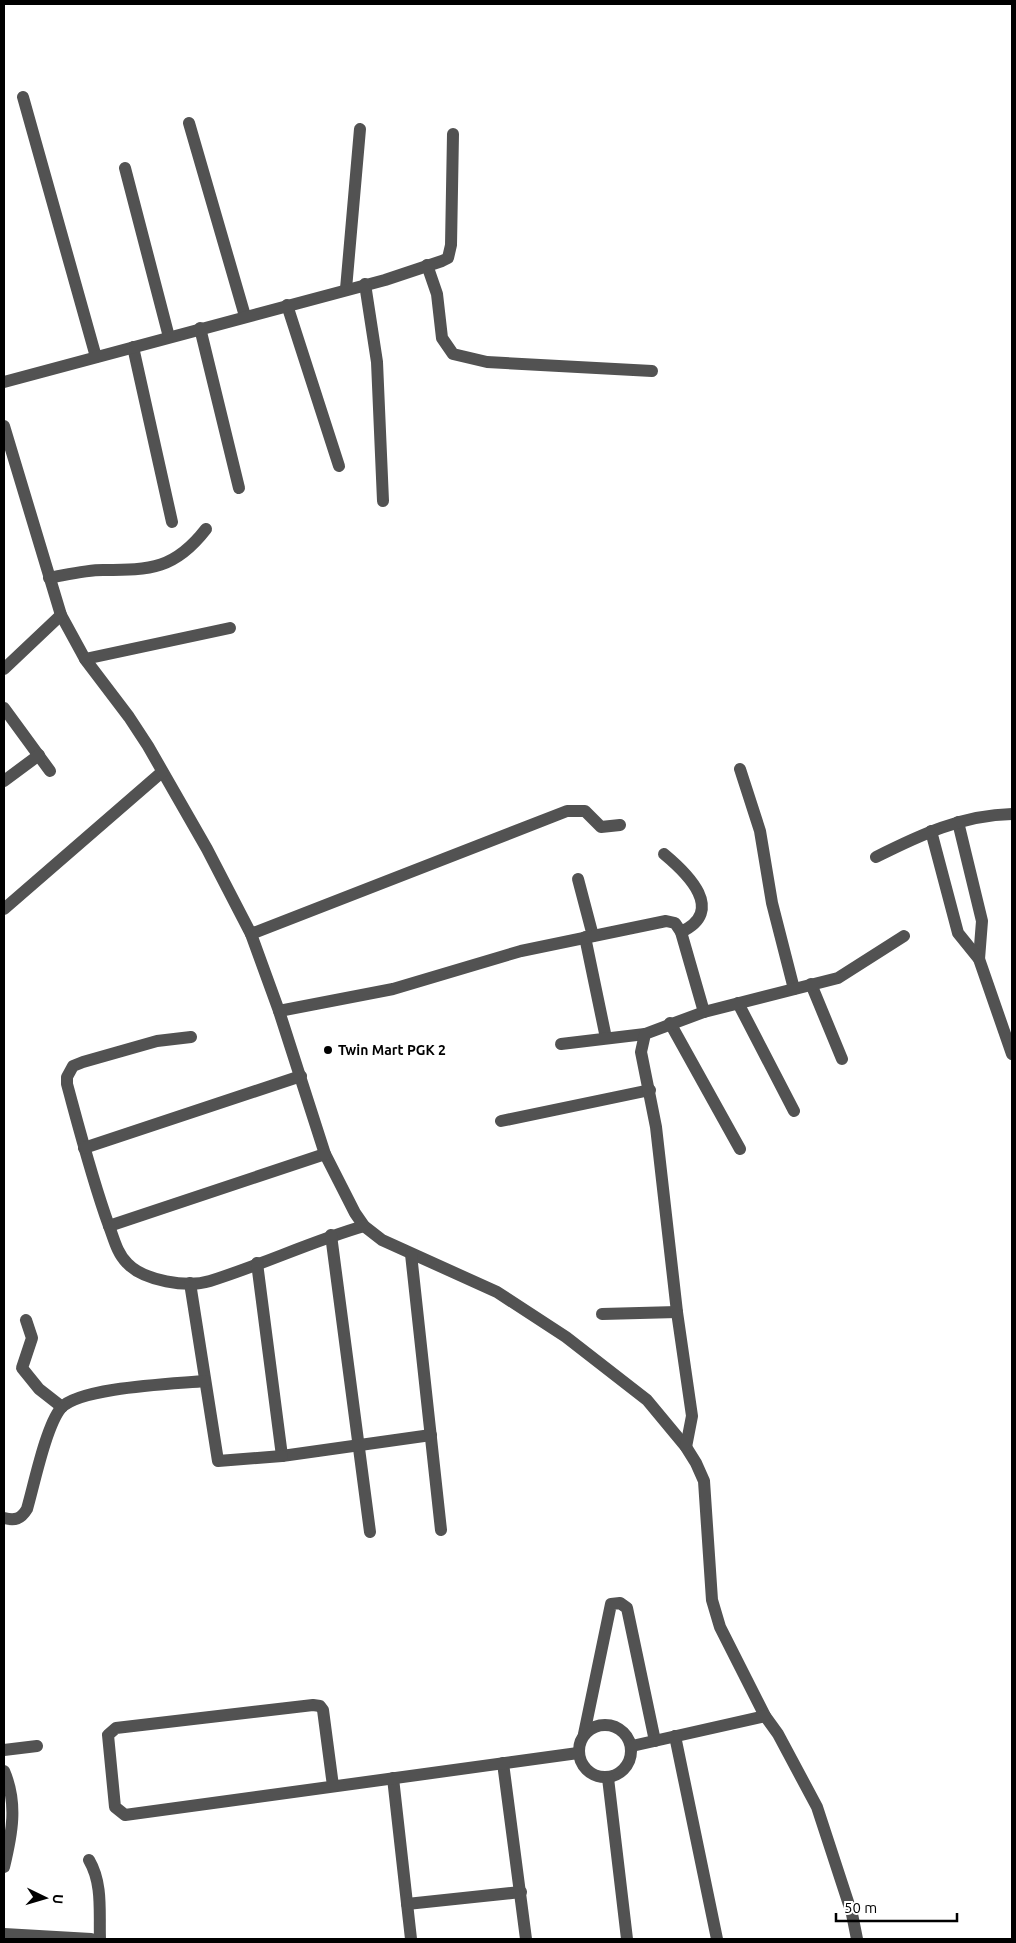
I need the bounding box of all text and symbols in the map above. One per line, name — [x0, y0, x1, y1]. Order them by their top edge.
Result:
place label: Twin Mart PGK 2 — [338, 1042, 446, 1058]
marker: Twin Mart PGK 2 — [322, 1044, 334, 1056]
north arrow — [20, 1873, 70, 1923]
scale bar — [836, 1890, 957, 1922]
text: U — [50, 1894, 66, 1905]
text: 50 m — [844, 1899, 877, 1916]

